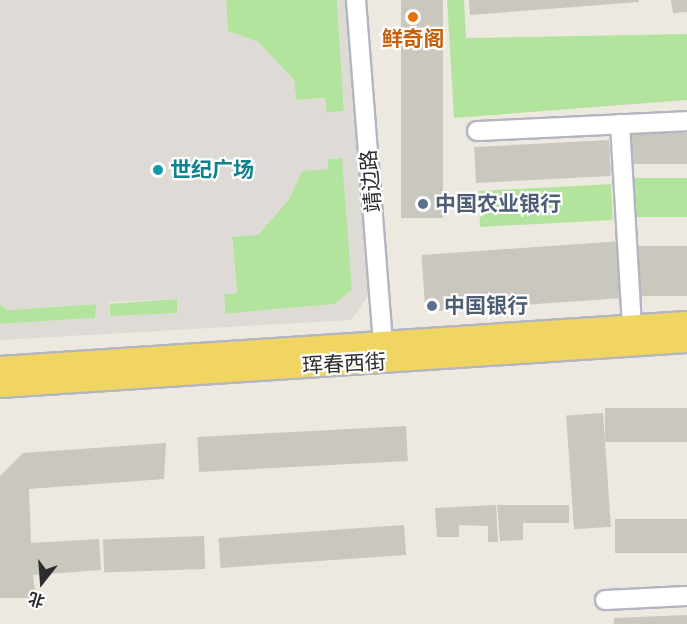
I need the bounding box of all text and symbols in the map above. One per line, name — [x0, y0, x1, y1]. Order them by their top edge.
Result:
marker: 鲜奇阁 — [406, 10, 420, 24]
place label: 鲜奇阁 — [382, 26, 444, 52]
street label: 靖边路 — [356, 149, 386, 213]
place label: 世纪广场 — [170, 157, 254, 183]
marker: 世纪广场 — [151, 163, 165, 177]
place label: 中国农业银行 — [435, 191, 561, 217]
marker: 中国农业银行 — [416, 197, 430, 211]
place label: 中国银行 — [444, 293, 528, 319]
marker: 中国银行 — [425, 299, 439, 313]
street label: 珲春西街 — [301, 349, 387, 379]
north arrow — [12, 552, 72, 612]
text: 北 — [26, 588, 47, 611]

